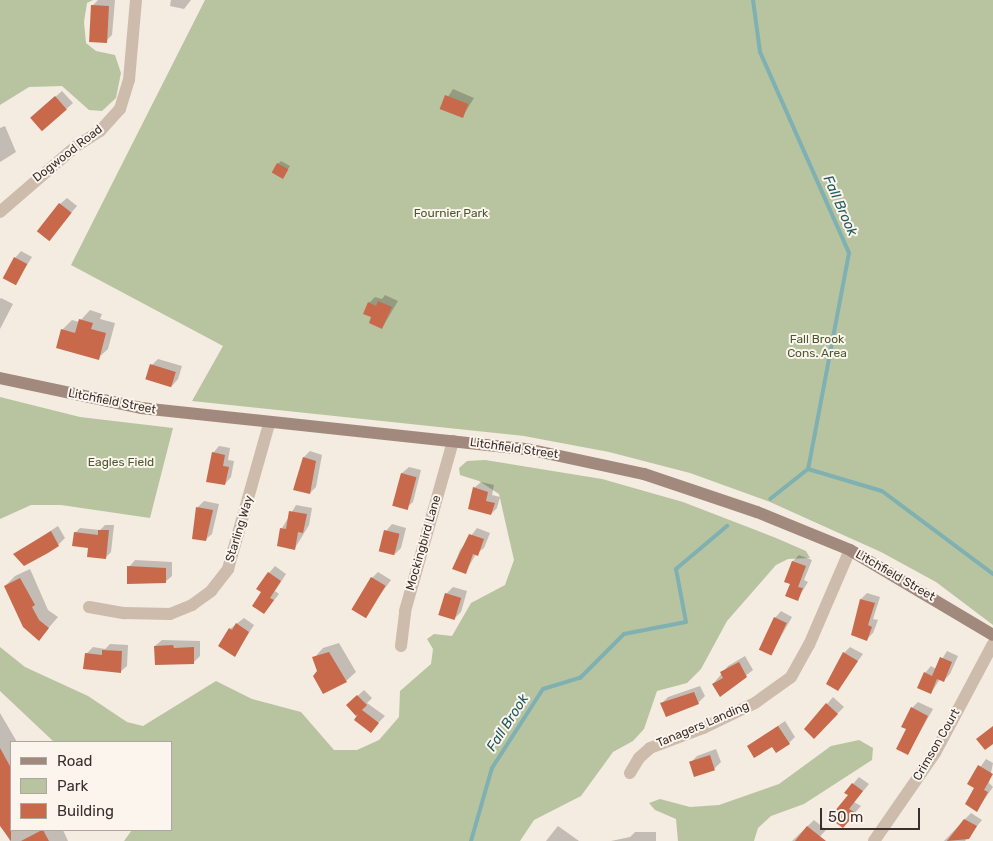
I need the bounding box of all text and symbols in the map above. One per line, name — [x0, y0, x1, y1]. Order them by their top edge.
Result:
street label: Dogwood Road — [30, 122, 106, 186]
water label: Fall Brook — [819, 173, 861, 239]
park label: Fournier Park — [414, 207, 488, 221]
park label: Fall Brook Cons. Area — [787, 333, 847, 361]
street label: Litchfield Street — [67, 386, 157, 418]
street label: Litchfield Street — [469, 436, 559, 462]
park label: Eagles Field — [88, 456, 154, 470]
street label: Starling Way — [223, 494, 257, 564]
street label: Mockingbird Lane — [404, 494, 444, 592]
street label: Litchfield Street — [853, 547, 937, 605]
water label: Fall Brook — [483, 691, 533, 755]
street label: Tanagers Landing — [655, 699, 751, 751]
street label: Crimson Court — [911, 706, 963, 784]
legend — [10, 741, 172, 831]
text: Road — [57, 752, 93, 770]
text: Park — [57, 777, 88, 795]
scale bar — [823, 798, 923, 830]
text: Building — [57, 802, 114, 820]
text: 50 m — [828, 808, 863, 826]

